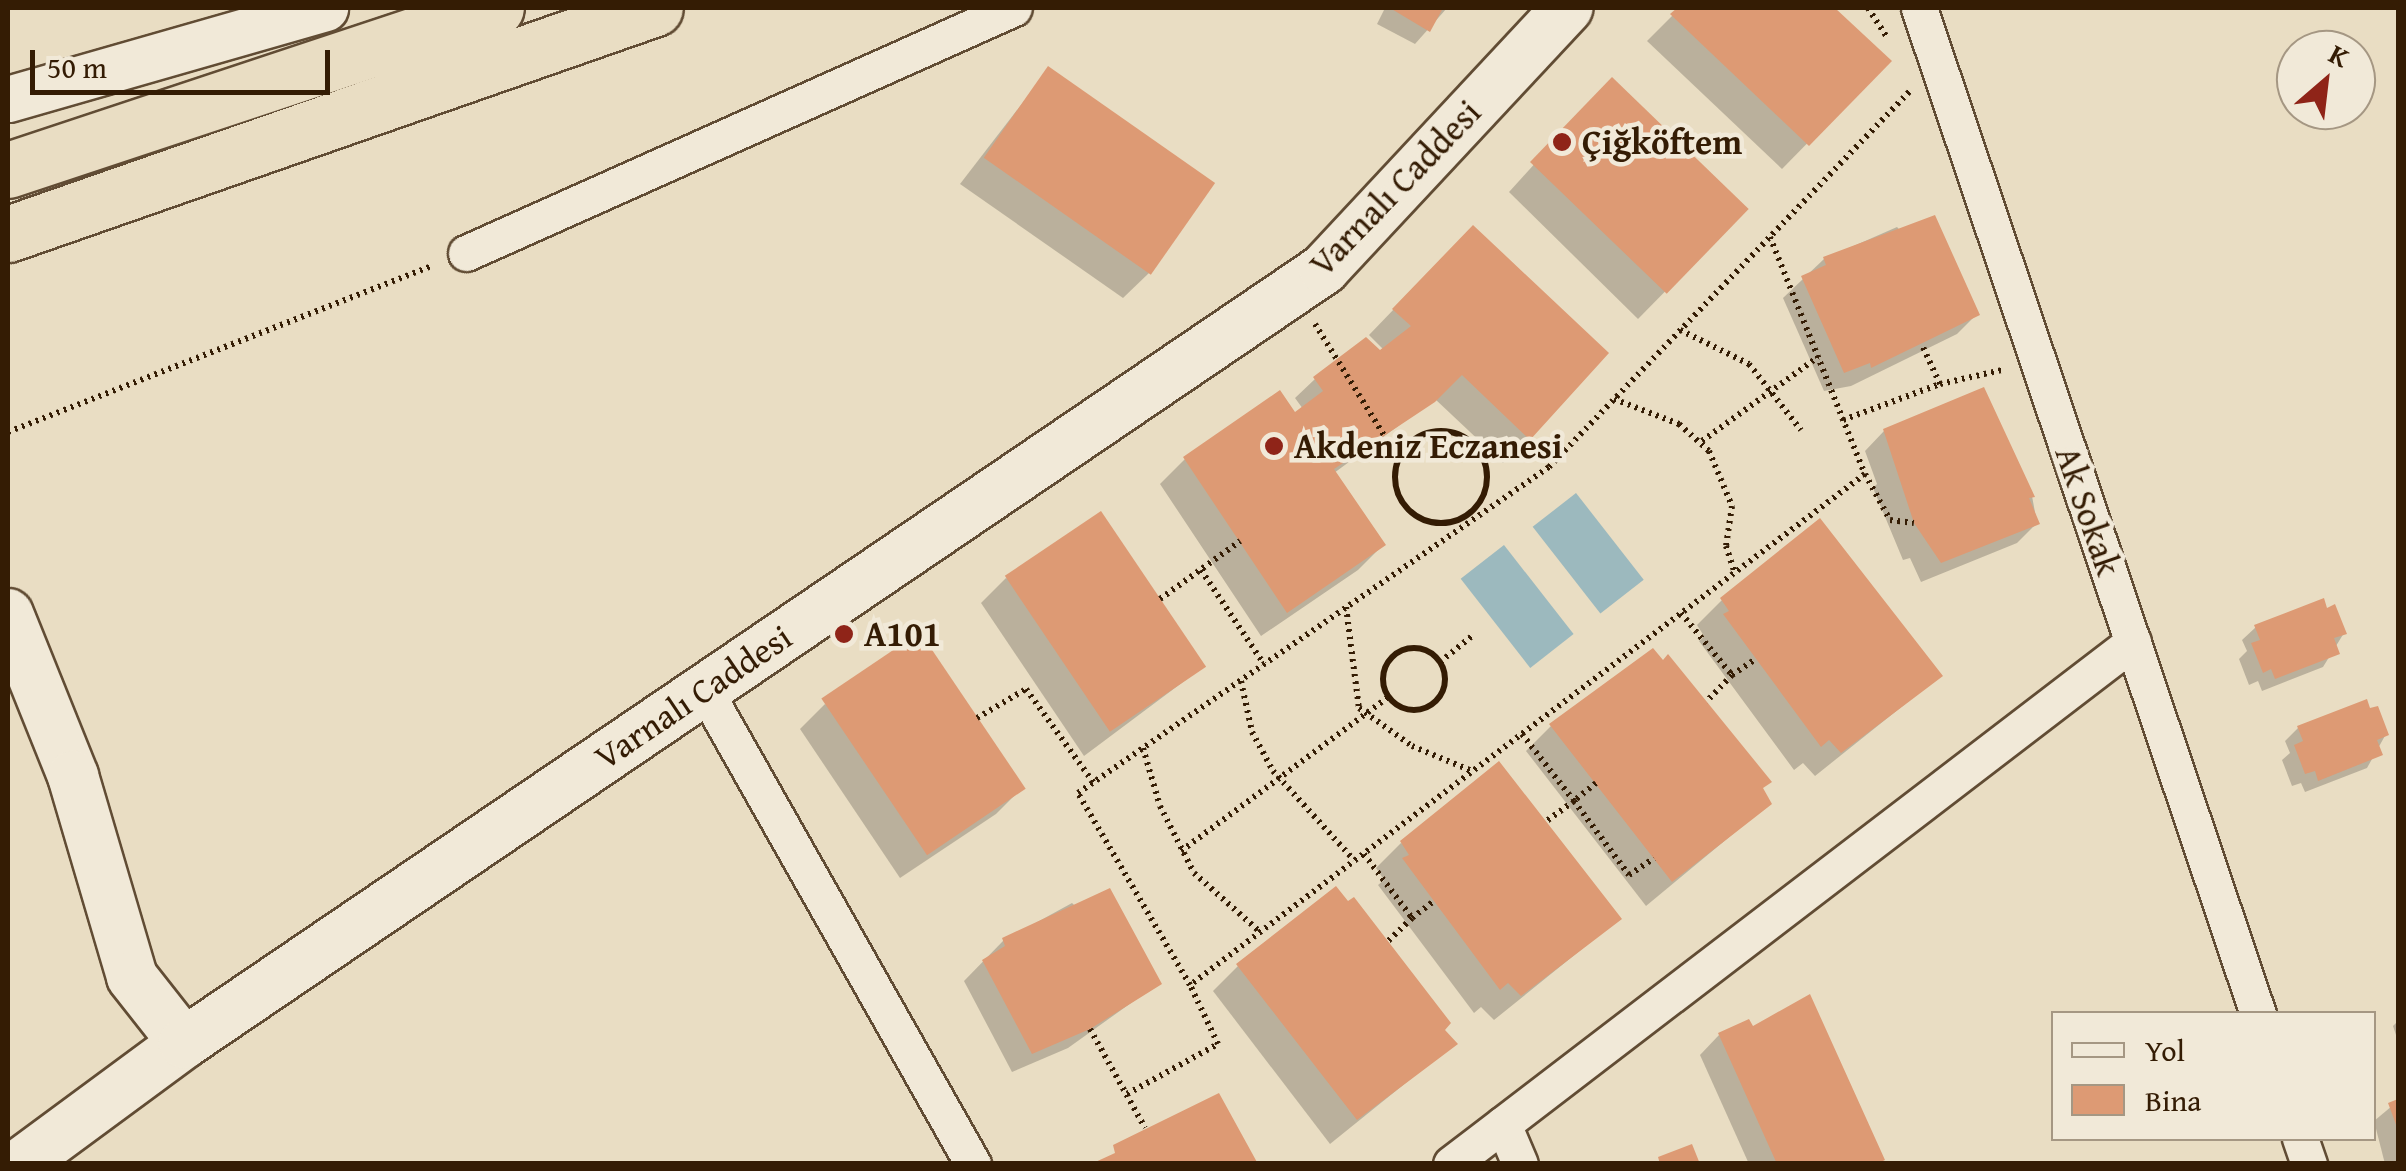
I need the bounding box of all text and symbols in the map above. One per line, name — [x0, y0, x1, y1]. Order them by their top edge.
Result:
scale bar — [35, 30, 335, 92]
north arrow — [2276, 30, 2376, 130]
text: K — [2322, 33, 2357, 77]
text: 50 m — [47, 45, 107, 89]
street label: Varnalı Caddesi — [1301, 91, 1489, 285]
place label: Çiğköftem — [1582, 121, 1742, 163]
marker: Çiğköftem — [1551, 131, 1573, 153]
place label: Akdeniz Eczanesi — [1294, 425, 1563, 467]
marker: Akdeniz Eczanesi — [1263, 435, 1285, 457]
street label: Ak Sokak — [2046, 441, 2130, 581]
place label: A101 — [864, 613, 941, 655]
street label: Varnalı Caddesi — [587, 616, 799, 778]
marker: A101 — [833, 623, 855, 645]
legend — [2051, 1011, 2376, 1141]
text: Yol — [2145, 1028, 2185, 1072]
text: Bina — [2145, 1078, 2201, 1122]

